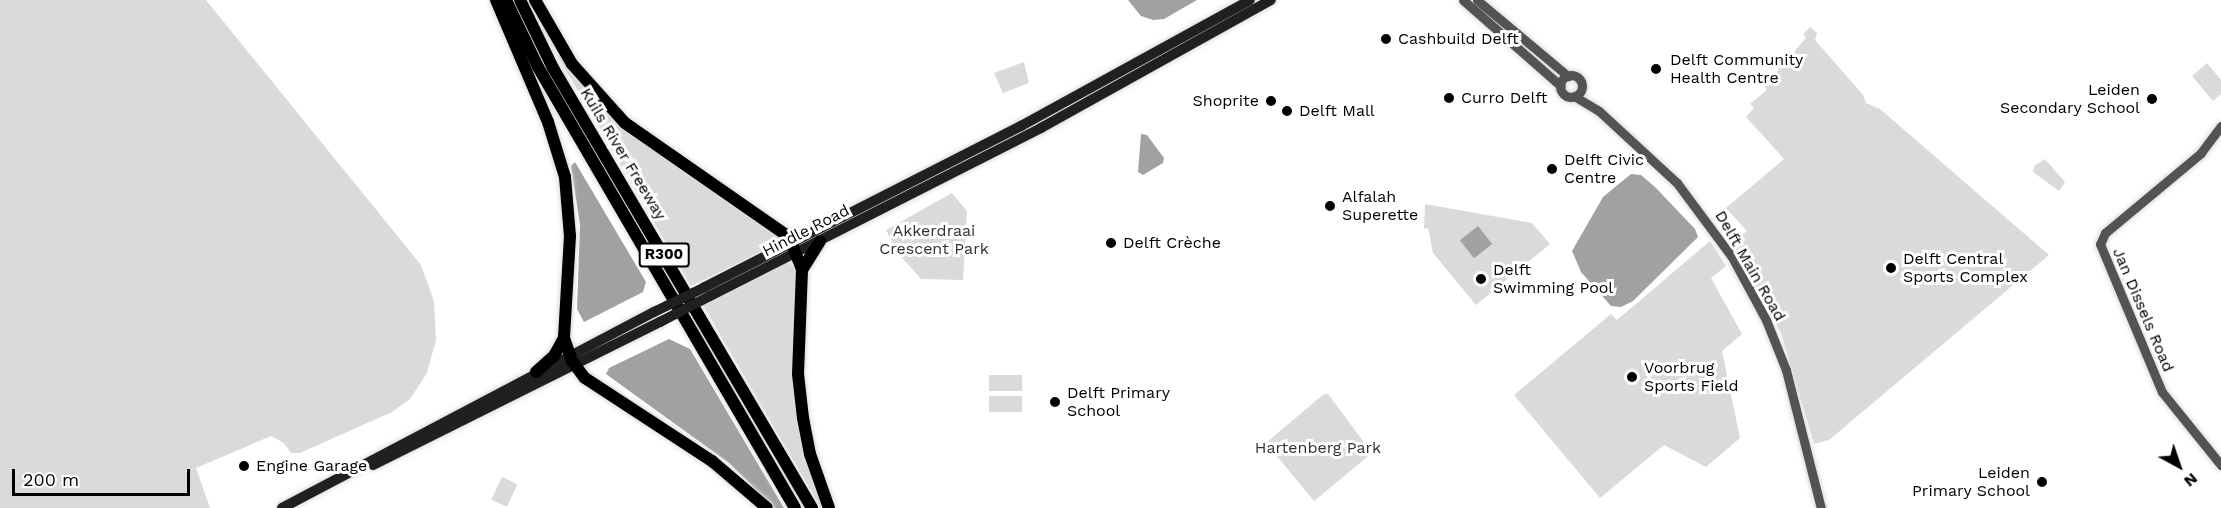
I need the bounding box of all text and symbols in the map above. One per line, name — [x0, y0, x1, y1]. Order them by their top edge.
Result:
place label: Cashbuild Delft — [1398, 29, 1519, 49]
marker: Cashbuild Delft — [1379, 32, 1393, 46]
place label: Delft Community Health Centre — [1670, 50, 1803, 88]
marker: Delft Community Health Centre — [1647, 60, 1665, 78]
place label: Leiden Secondary School — [2000, 80, 2140, 118]
street label: Kuils River Freeway — [576, 84, 670, 224]
place label: Curro Delft — [1461, 88, 1548, 108]
place label: Shoprite — [1192, 91, 1259, 111]
marker: Curro Delft — [1442, 91, 1456, 105]
marker: Leiden Secondary School — [2145, 92, 2159, 106]
marker: Shoprite — [1264, 94, 1278, 108]
place label: Delft Mall — [1299, 101, 1375, 121]
marker: Delft Mall — [1280, 104, 1294, 118]
place label: Delft Civic Centre — [1564, 150, 1644, 188]
marker: Delft Civic Centre — [1545, 162, 1559, 176]
place label: Alfalah Superette — [1342, 187, 1418, 225]
marker: Alfalah Superette — [1323, 199, 1337, 213]
street label: Hindle Road — [760, 201, 852, 261]
street label: Delft Main Road — [1711, 207, 1789, 325]
park label: Akkerdraai Crescent Park — [879, 221, 989, 259]
place label: Delft Crèche — [1123, 233, 1221, 253]
marker: Delft Crèche — [1104, 236, 1118, 250]
road number: R300 — [638, 243, 690, 267]
street label: Jan Dissels Road — [2108, 245, 2178, 375]
place label: Delft Central Sports Complex — [1903, 249, 2028, 287]
place label: Delft Swimming Pool — [1493, 260, 1613, 298]
marker: Delft Central Sports Complex — [1884, 261, 1898, 275]
marker: Delft Swimming Pool — [1474, 272, 1488, 286]
place label: Voorbrug Sports Field — [1644, 358, 1739, 396]
marker: Voorbrug Sports Field — [1625, 370, 1639, 384]
place label: Delft Primary School — [1067, 383, 1170, 421]
marker: Delft Primary School — [1048, 395, 1062, 409]
north arrow — [2149, 436, 2209, 496]
park label: Hartenberg Park — [1255, 438, 1381, 458]
place label: Engine Garage — [256, 456, 367, 476]
scale bar — [15, 457, 194, 495]
marker: Engine Garage — [237, 459, 251, 473]
place label: Leiden Primary School — [1912, 463, 2030, 501]
text: 200 m — [23, 469, 79, 490]
text: N — [2180, 469, 2202, 491]
marker: Leiden Primary School — [2035, 475, 2049, 489]

